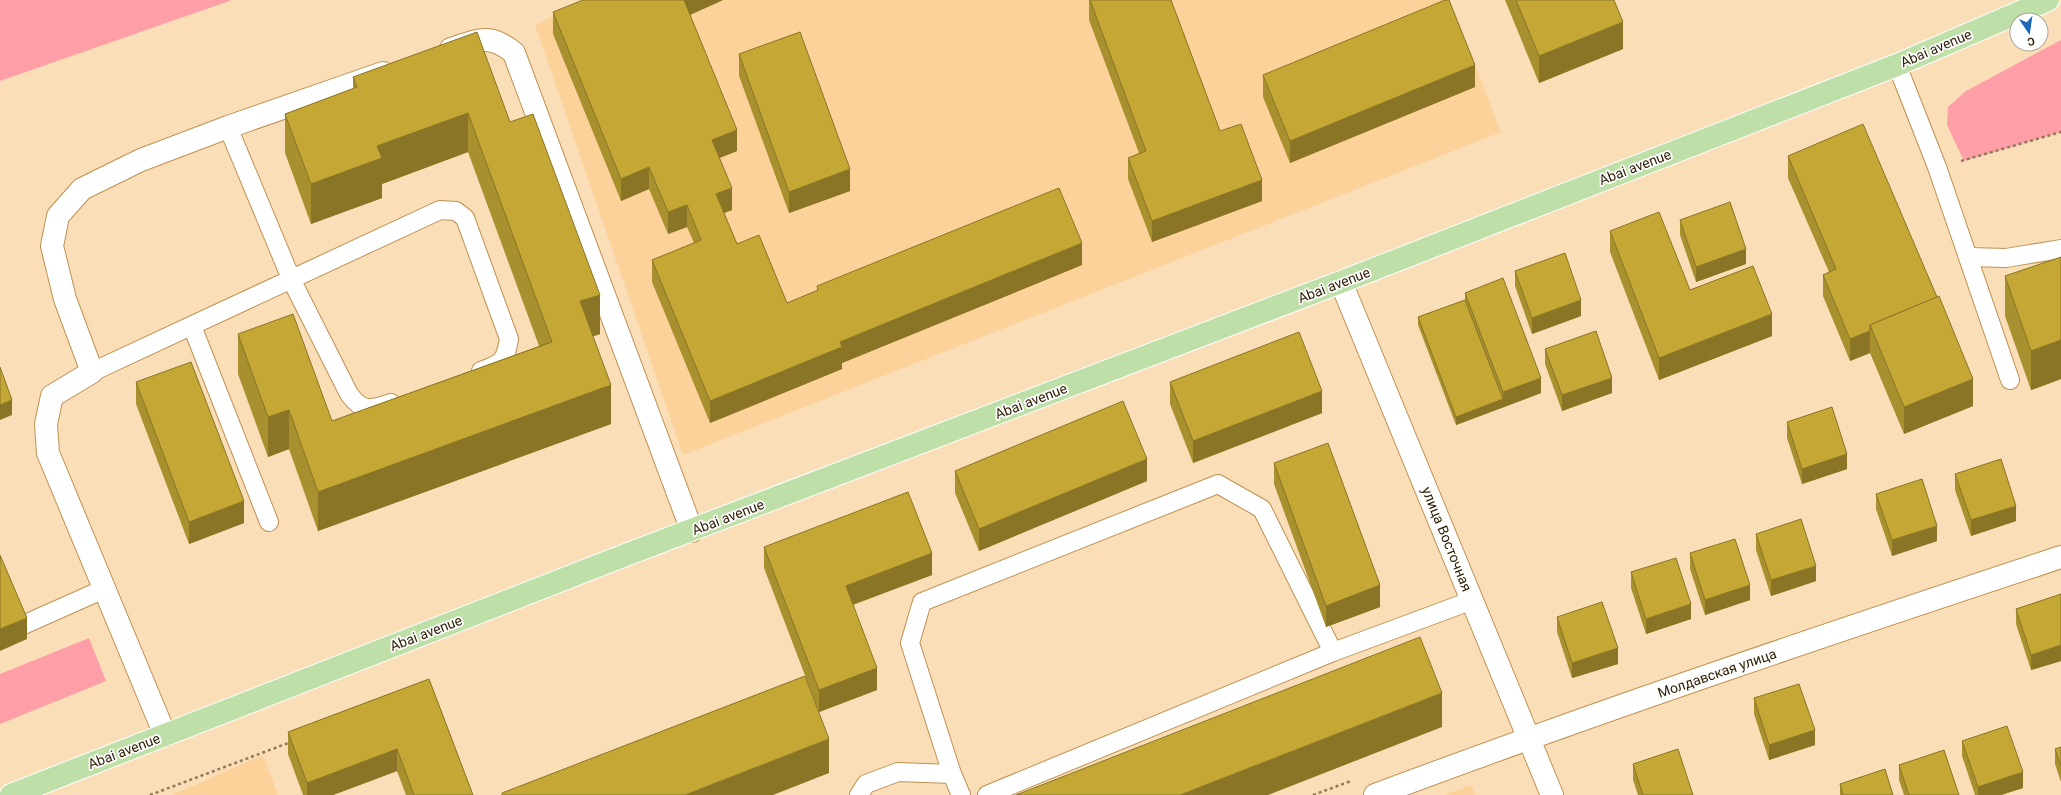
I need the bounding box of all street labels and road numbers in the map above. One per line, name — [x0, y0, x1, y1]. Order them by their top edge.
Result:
street label: Abai avenue — [1898, 26, 1974, 70]
street label: Abai avenue — [1597, 146, 1673, 188]
street label: Abai avenue — [1296, 264, 1372, 306]
street label: Abai avenue — [993, 380, 1069, 422]
street label: улица Восточная — [1419, 484, 1475, 594]
street label: Abai avenue — [690, 496, 766, 538]
street label: Abai avenue — [388, 612, 464, 654]
street label: Молдавская улица — [1656, 645, 1778, 701]
street label: Abai avenue — [86, 730, 162, 772]

